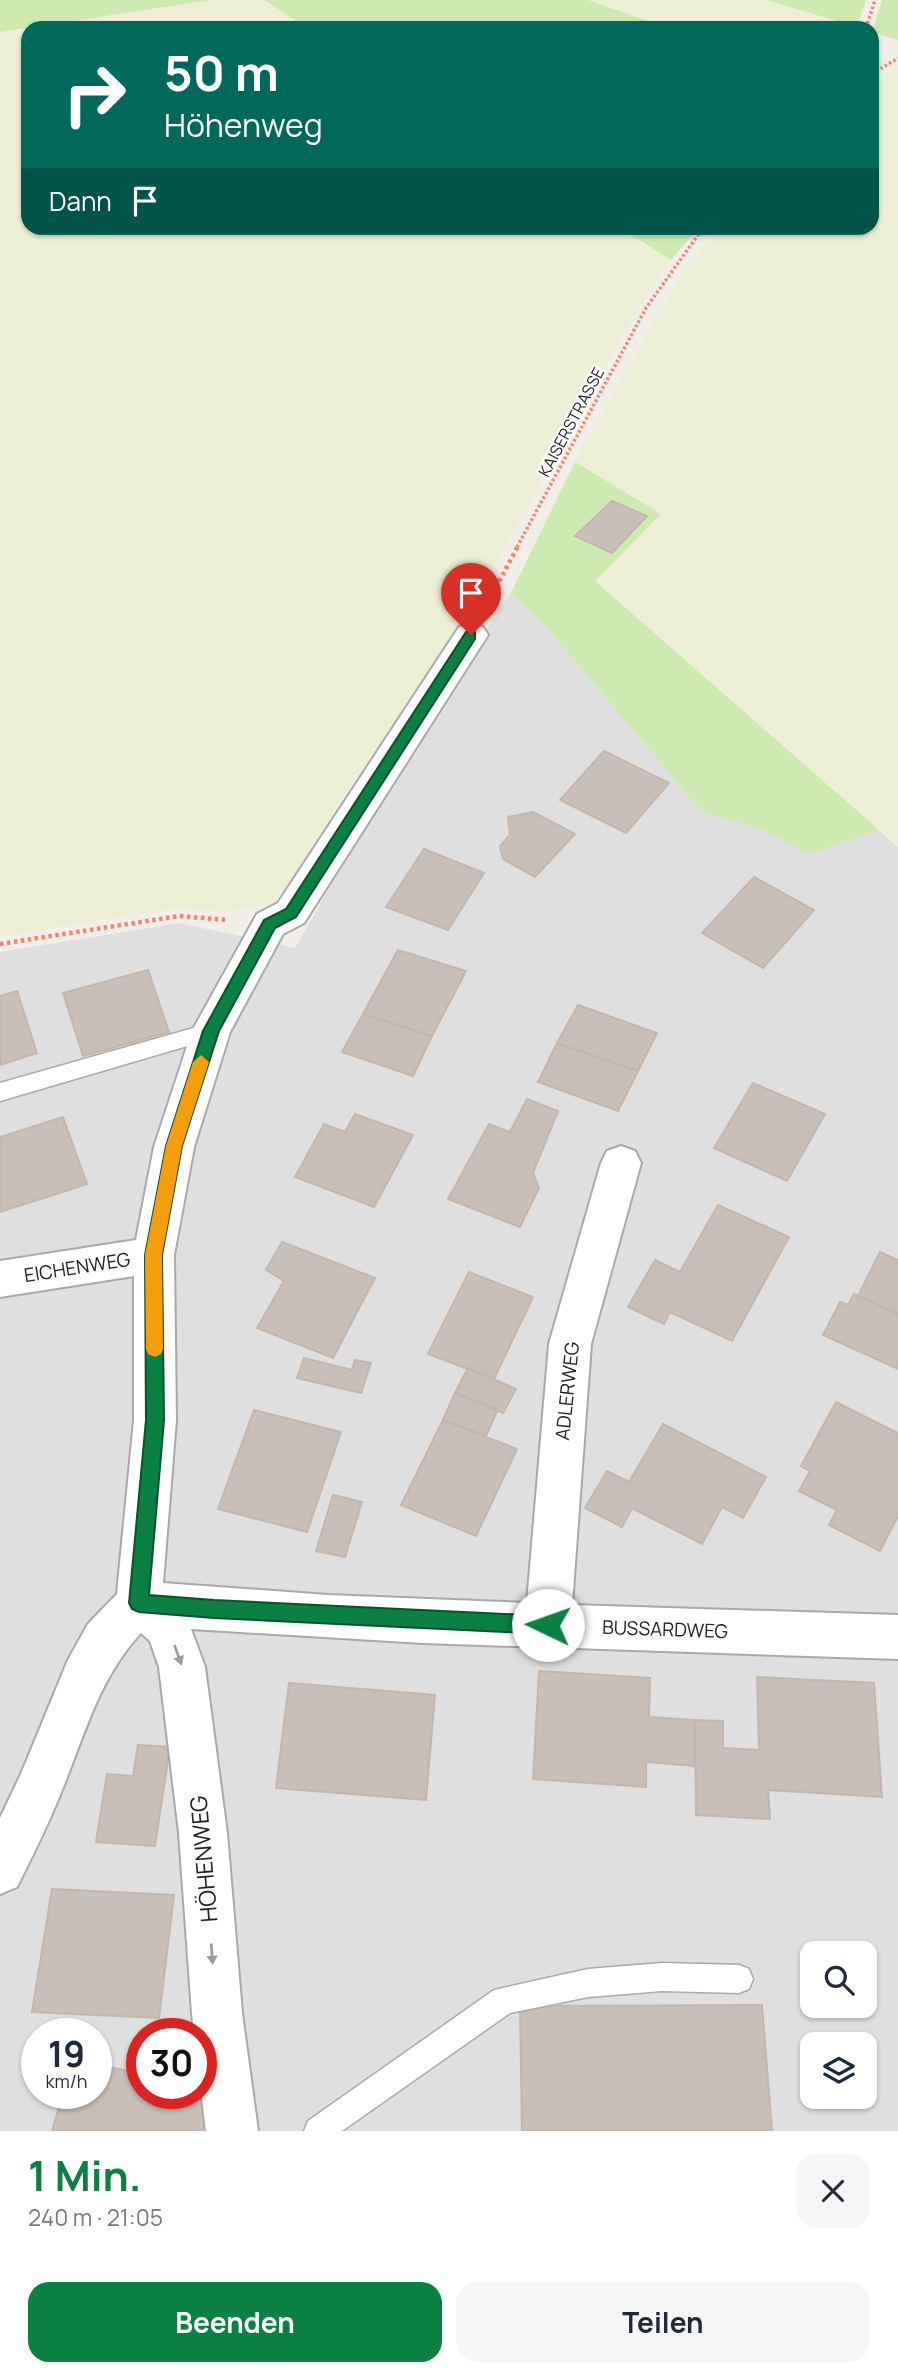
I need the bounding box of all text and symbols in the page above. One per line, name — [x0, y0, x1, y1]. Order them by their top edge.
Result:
text: 50 m — [164, 39, 279, 106]
icon: right — [49, 49, 140, 140]
text: Höhenweg — [164, 103, 323, 147]
icon: arrive — [126, 182, 164, 220]
text: Dann — [49, 183, 112, 219]
street label: KAISERSTRASSE — [533, 363, 609, 481]
pin — [441, 563, 501, 635]
icon: arrive — [452, 574, 490, 612]
street label: EICHENWEG — [22, 1246, 132, 1288]
street label: ADLERWEG — [549, 1341, 585, 1441]
position arrow — [511, 1588, 585, 1662]
street label: BUSSARDWEG — [602, 1614, 728, 1644]
one-way arrow — [173, 1645, 184, 1666]
street label: HÖHENWEG — [182, 1794, 224, 1924]
map controls — [800, 1941, 877, 2109]
button: search — [800, 1941, 877, 2018]
one-way arrow — [207, 1943, 218, 1965]
speed limit sign: 30 — [126, 2018, 217, 2109]
text: 19 — [48, 2030, 85, 2078]
button: layers — [800, 2032, 877, 2109]
text: km/h — [46, 2069, 87, 2093]
text: 1 Min. — [28, 2146, 142, 2204]
button: close — [796, 2154, 870, 2228]
text: 240 m · 21:05 — [28, 2201, 163, 2233]
button: Beenden — [28, 2282, 442, 2362]
button: Teilen — [456, 2282, 870, 2362]

